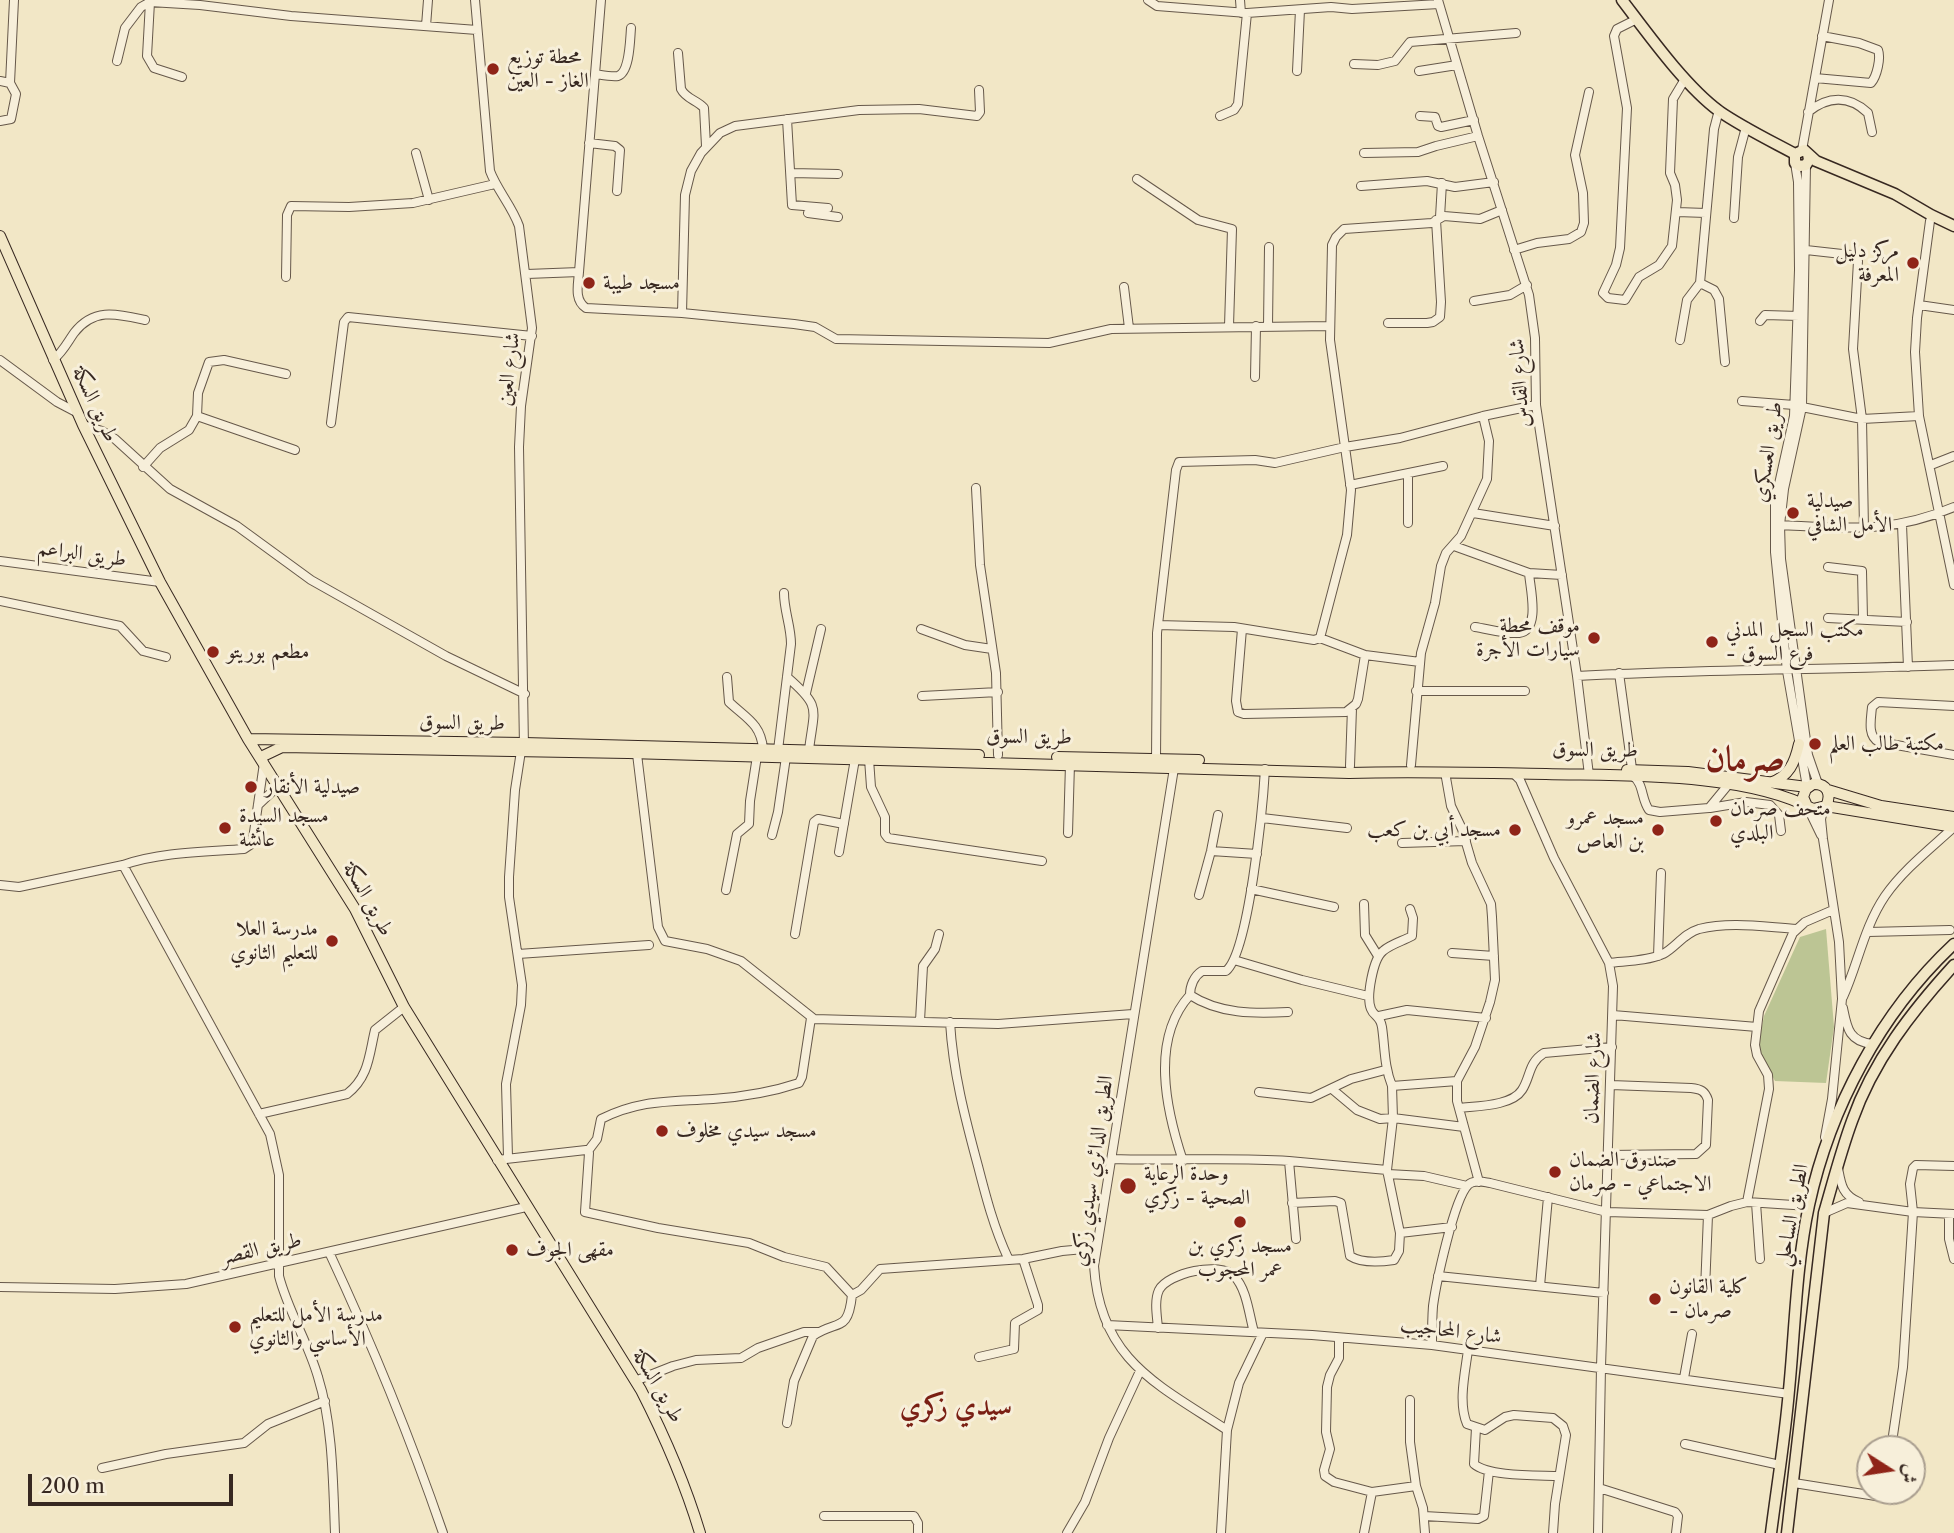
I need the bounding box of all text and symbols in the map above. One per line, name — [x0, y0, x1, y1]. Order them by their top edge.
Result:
place label: محطة توزيع الغاز - العين — [507, 44, 589, 94]
marker: محطة توزيع الغاز - العين — [485, 61, 501, 77]
place label: مركز دليل المعرفة — [1835, 238, 1899, 288]
marker: مركز دليل المعرفة — [1905, 255, 1921, 271]
place label: مسجد طيبة — [603, 270, 680, 296]
marker: مسجد طيبة — [581, 275, 597, 291]
street label: شارع العين — [492, 331, 526, 407]
street label: شارع القدس — [1504, 338, 1536, 428]
street label: طريق السكة — [66, 362, 124, 446]
street label: طريق العسكري — [1748, 400, 1788, 504]
place label: صيدلية الأمل الشافي — [1807, 488, 1892, 538]
marker: صيدلية الأمل الشافي — [1785, 505, 1801, 521]
street label: طريق البراعم — [36, 535, 128, 573]
place label: موقف محطة سيارات الأجرة — [1476, 613, 1580, 663]
place label: مكتب السجل المدني - فرع السوق — [1726, 617, 1864, 667]
marker: موقف محطة سيارات الأجرة — [1586, 630, 1602, 646]
marker: مكتب السجل المدني - فرع السوق — [1704, 634, 1720, 650]
place label: مطعم بوريتو — [227, 639, 309, 665]
marker: مطعم بوريتو — [205, 644, 221, 660]
street label: طريق السوق — [419, 710, 505, 736]
street label: طريق السوق — [986, 724, 1072, 750]
place label: مكتبة طالب العلم — [1829, 731, 1944, 757]
marker: مكتبة طالب العلم — [1807, 736, 1823, 752]
street label: طريق السوق — [1552, 737, 1638, 763]
district label: صرمان — [1705, 739, 1785, 781]
place label: صيدلية الأنقار — [265, 774, 360, 800]
marker: صيدلية الأنقار — [243, 779, 259, 795]
place label: متحف صرمان البلدي — [1730, 796, 1831, 846]
place label: مسجد السيدة عائشة — [239, 803, 329, 853]
place label: مسجد عمرو بن العاص — [1567, 805, 1644, 855]
marker: متحف صرمان البلدي — [1708, 813, 1724, 829]
place label: مسجد أبي بن كعب — [1367, 817, 1501, 843]
marker: مسجد السيدة عائشة — [217, 820, 233, 836]
marker: مسجد أبي بن كعب — [1507, 822, 1523, 838]
marker: مسجد عمرو بن العاص — [1650, 822, 1666, 838]
street label: طريق السكة — [337, 857, 399, 941]
place label: مدرسة العلا للتعليم الثانوي — [230, 916, 318, 966]
marker: مدرسة العلا للتعليم الثانوي — [324, 933, 340, 949]
street label: شارع الضمان — [1579, 1032, 1607, 1124]
street label: الطريق الدائري سيدي زكري — [1067, 1074, 1119, 1268]
place label: مسجد سيدي مخلوف — [676, 1118, 817, 1144]
marker: مسجد سيدي مخلوف — [654, 1123, 670, 1139]
place label: صندوق الضمان الاجتماعي - صرمان — [1569, 1147, 1712, 1197]
place label: وحدة الرعاية الصحية - زكري — [1144, 1161, 1250, 1211]
street label: الطريق الساحلي — [1770, 1162, 1814, 1268]
marker: صندوق الضمان الاجتماعي - صرمان — [1547, 1164, 1563, 1180]
marker: وحدة الرعاية الصحية - زكري — [1118, 1176, 1138, 1196]
marker: مسجد زكري بن عمر المحجوب — [1232, 1214, 1248, 1230]
street label: طريق القصر — [218, 1227, 304, 1271]
place label: مسجد زكري بن عمر المحجوب — [1188, 1233, 1292, 1283]
place label: مقهى الجوف — [526, 1237, 614, 1263]
marker: مقهى الجوف — [504, 1242, 520, 1258]
place label: كلية القانون - صرمان — [1669, 1274, 1748, 1324]
marker: كلية القانون - صرمان — [1647, 1291, 1663, 1307]
place label: مدرسة الأمل للتعليم الأساسي والثانوي — [249, 1302, 383, 1352]
street label: شارع المحاجيب — [1399, 1312, 1503, 1350]
marker: مدرسة الأمل للتعليم الأساسي والثانوي — [227, 1319, 243, 1335]
street label: طريق السكة — [627, 1345, 689, 1427]
district label: سيدي زكري — [900, 1390, 1012, 1424]
north arrow — [1856, 1435, 1926, 1505]
scale bar — [32, 1460, 236, 1504]
text: ش — [1897, 1462, 1923, 1486]
text: 200 m — [41, 1473, 105, 1498]

